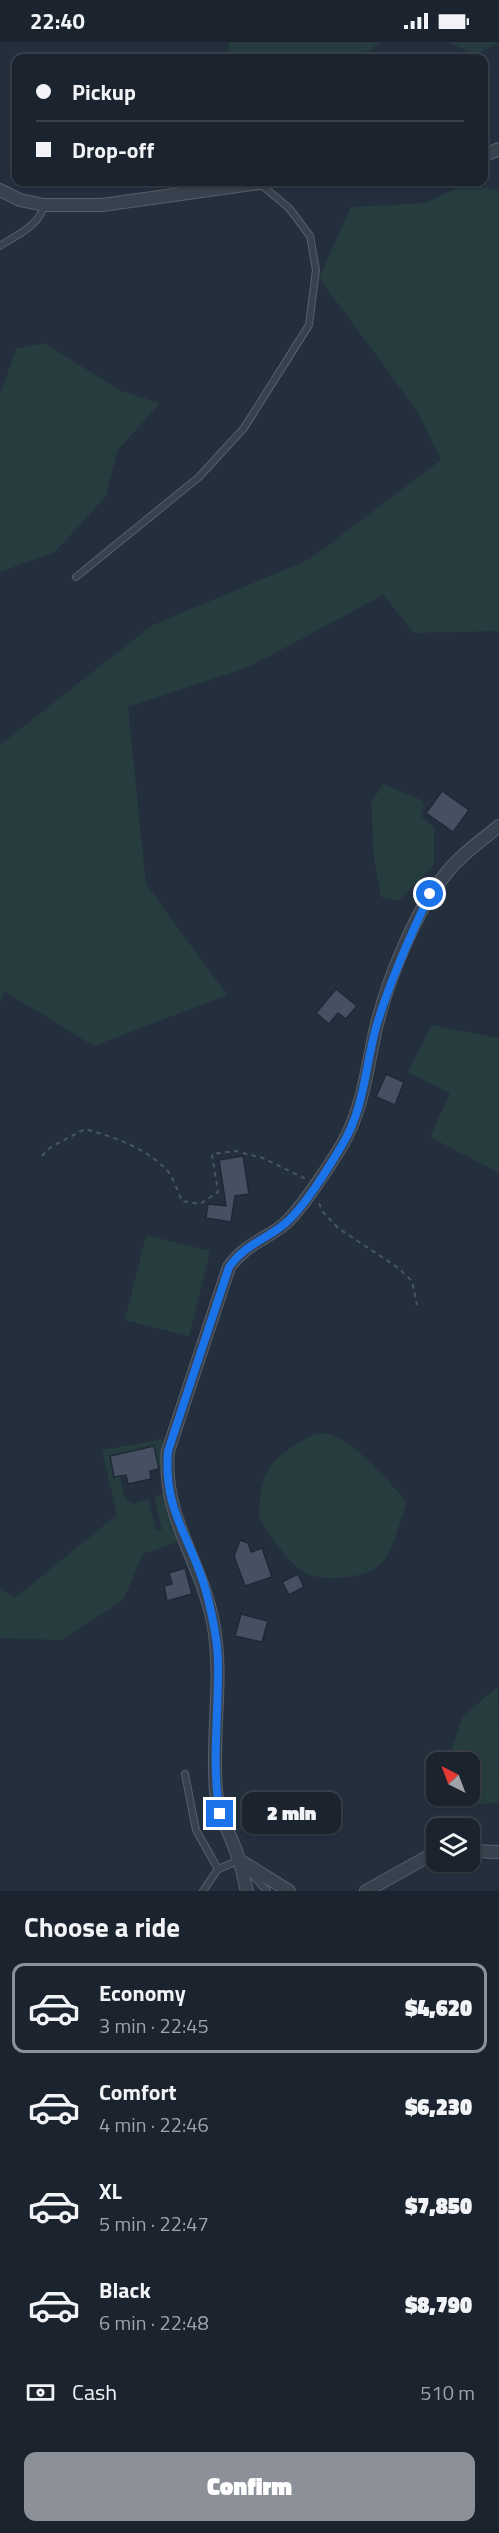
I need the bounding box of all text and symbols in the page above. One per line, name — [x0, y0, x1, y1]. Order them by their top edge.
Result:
text: 22:40 — [30, 4, 85, 38]
text: Pickup — [72, 75, 136, 109]
text: Drop-off — [72, 133, 154, 167]
route start — [416, 880, 443, 907]
north arrow — [426, 1752, 480, 1806]
map controls — [426, 1752, 480, 1872]
callout: 2 min — [241, 1793, 340, 1835]
text: 2 min — [267, 1797, 316, 1828]
route end — [206, 1800, 233, 1827]
button: layers — [426, 1818, 480, 1872]
text: Choose a ride — [24, 1906, 180, 1947]
text: Economy — [99, 1976, 186, 2010]
icon: car — [27, 1981, 81, 2035]
text: $4,620 — [405, 1991, 472, 2025]
text: 3 min · 22:45 — [99, 2010, 209, 2041]
text: Comfort — [99, 2075, 177, 2109]
icon: car — [27, 2080, 81, 2134]
text: $6,230 — [405, 2090, 472, 2124]
text: 4 min · 22:46 — [99, 2109, 209, 2140]
text: XL — [99, 2174, 122, 2208]
icon: car — [27, 2179, 81, 2233]
text: $7,850 — [405, 2189, 472, 2223]
text: 5 min · 22:47 — [99, 2208, 209, 2239]
text: Black — [99, 2273, 151, 2307]
icon: car — [27, 2278, 81, 2332]
text: $8,790 — [405, 2288, 472, 2322]
text: 6 min · 22:48 — [99, 2307, 209, 2338]
text: Cash — [72, 2375, 117, 2409]
icon: cash — [24, 2376, 57, 2409]
text: 510 m — [420, 2377, 475, 2408]
button: Confirm — [24, 2452, 475, 2521]

